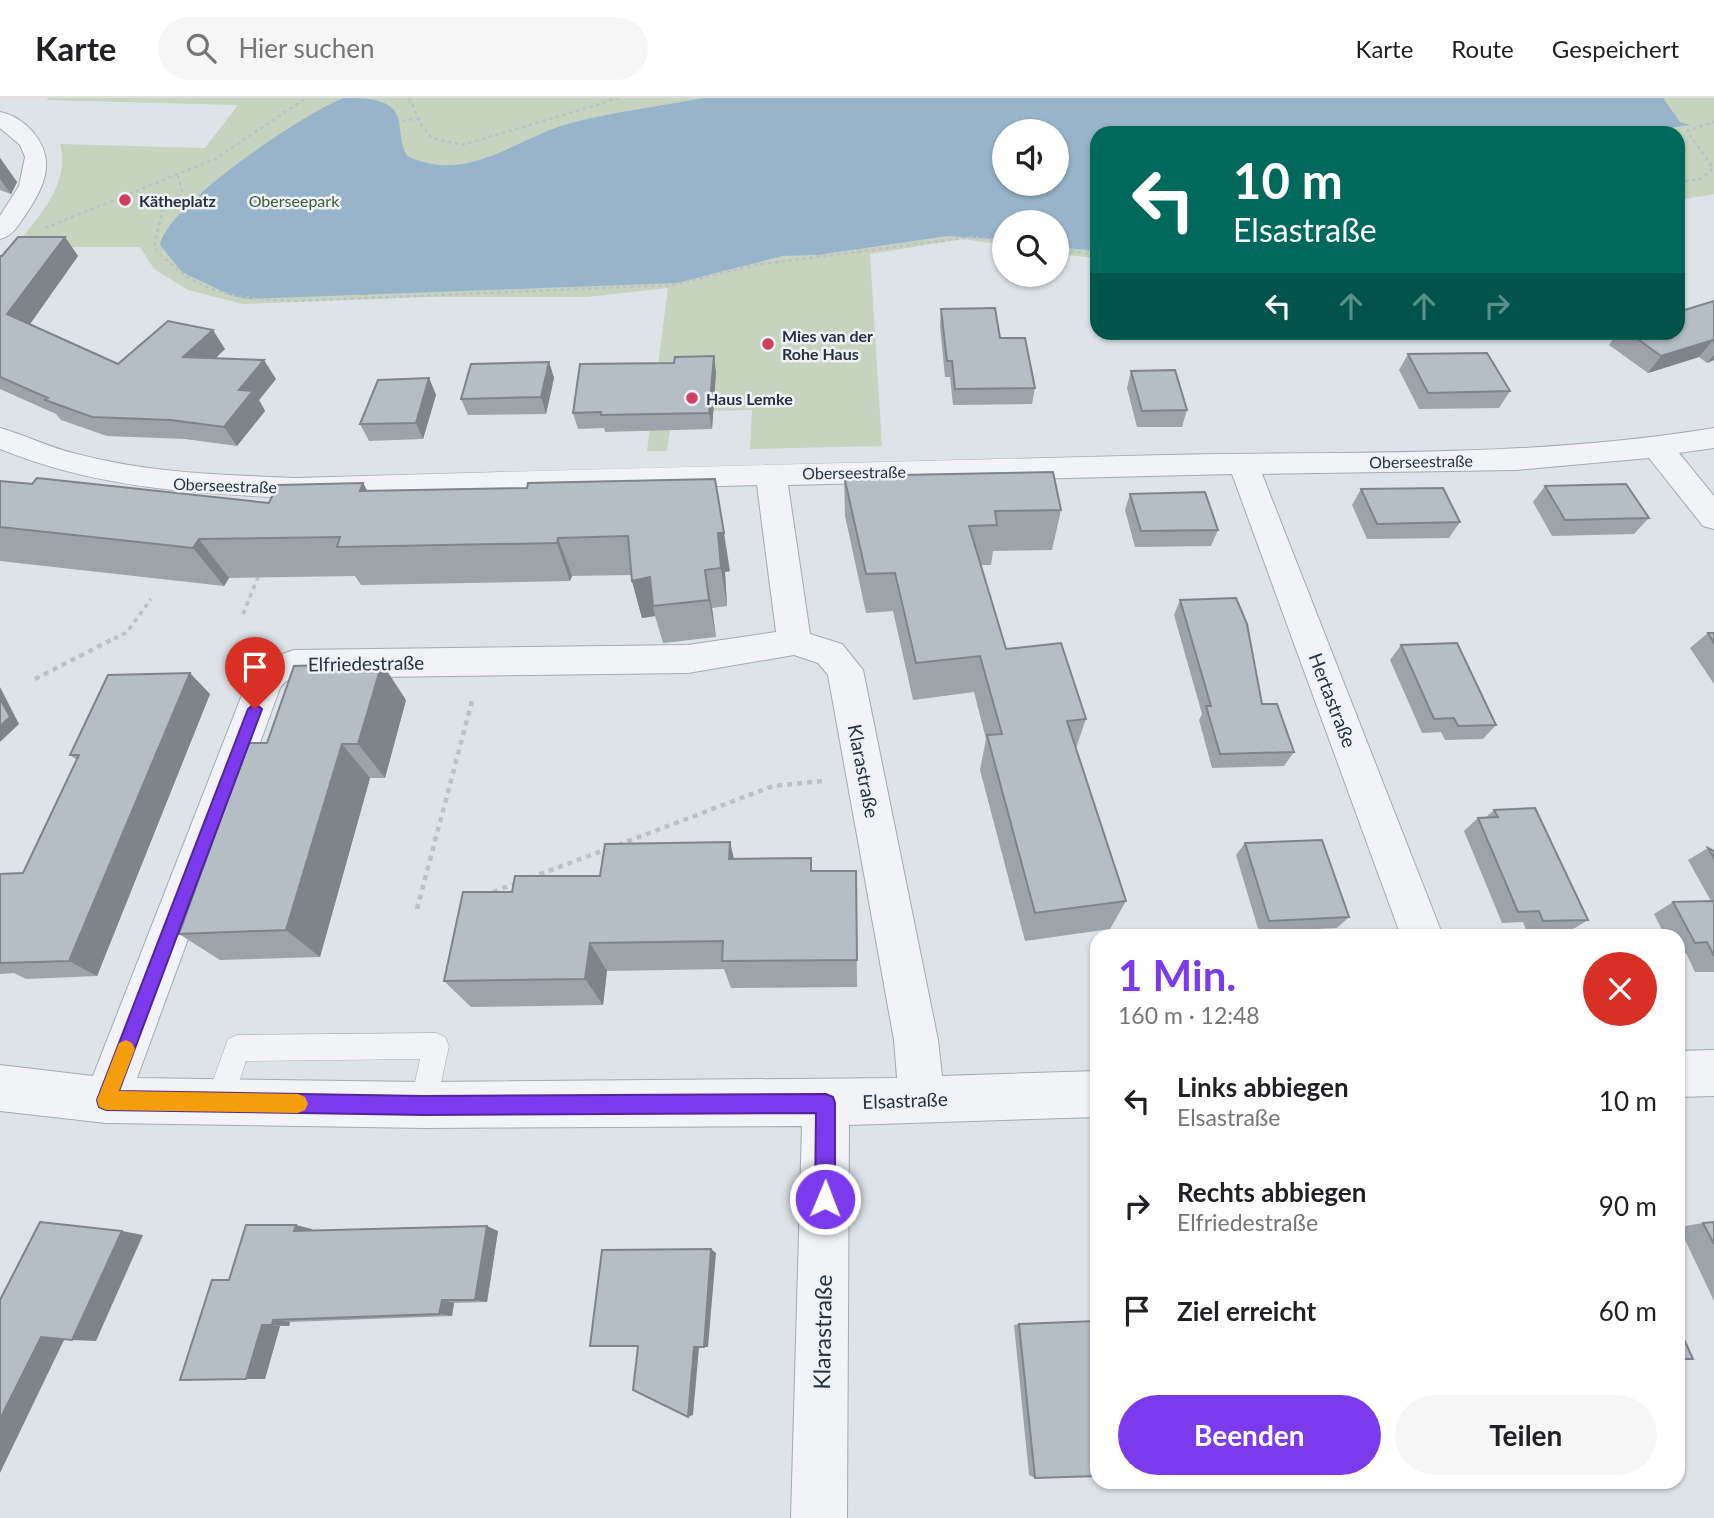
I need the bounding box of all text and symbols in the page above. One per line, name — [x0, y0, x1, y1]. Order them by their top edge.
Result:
search box — [158, 17, 648, 80]
text: Karte — [35, 28, 116, 68]
icon: search — [182, 29, 220, 67]
text: Hier suchen — [238, 32, 375, 64]
text: Karte — [1356, 34, 1413, 63]
text: Route — [1451, 34, 1514, 63]
text: Gespeichert — [1552, 34, 1679, 63]
map controls — [992, 119, 1069, 287]
button: sound — [992, 119, 1069, 196]
text: 10 m — [1233, 151, 1343, 209]
icon: left — [1118, 154, 1209, 245]
place label: Kätheplatz — [139, 191, 216, 210]
park label: Oberseepark — [249, 191, 340, 210]
marker: Kätheplatz — [117, 192, 133, 208]
button: search — [992, 210, 1069, 287]
text: Elsastraße — [1233, 210, 1377, 249]
icon: left — [1259, 287, 1297, 325]
icon: ahead — [1332, 287, 1370, 325]
icon: ahead — [1405, 287, 1443, 325]
icon: right — [1478, 287, 1516, 325]
place label: Mies van der Rohe Haus — [782, 326, 873, 363]
marker: Mies van der Rohe Haus — [760, 336, 776, 352]
place label: Haus Lemke — [706, 389, 793, 408]
marker: Haus Lemke — [684, 390, 700, 406]
street label: Oberseestraße — [1369, 451, 1473, 471]
street label: Oberseestraße — [802, 462, 906, 482]
street label: Oberseestraße — [173, 474, 277, 496]
pin — [225, 637, 285, 709]
icon: arrive — [236, 648, 274, 686]
street label: Hertastraße — [1304, 649, 1362, 751]
street label: Elfriedestraße — [308, 650, 424, 676]
street label: Klarastraße — [844, 722, 884, 820]
text: 1 Min. — [1118, 950, 1236, 1000]
button: close — [1583, 952, 1657, 1026]
text: 160 m · 12:48 — [1118, 1001, 1260, 1029]
text: Links abbiegen — [1177, 1071, 1349, 1103]
icon: left — [1118, 1082, 1156, 1120]
text: 10 m — [1599, 1085, 1657, 1117]
street label: Elsastraße — [862, 1087, 948, 1113]
text: Elsastraße — [1177, 1103, 1280, 1131]
position arrow — [788, 1162, 862, 1236]
text: Rechts abbiegen — [1177, 1176, 1366, 1208]
icon: right — [1118, 1187, 1156, 1225]
text: 90 m — [1599, 1190, 1657, 1222]
text: Elfriedestraße — [1177, 1208, 1318, 1236]
street label: Klarastraße — [807, 1274, 837, 1390]
icon: arrive — [1118, 1292, 1156, 1330]
text: Ziel erreicht — [1177, 1295, 1316, 1327]
text: 60 m — [1599, 1295, 1657, 1327]
button: Beenden — [1118, 1395, 1381, 1475]
button: Teilen — [1395, 1395, 1657, 1475]

